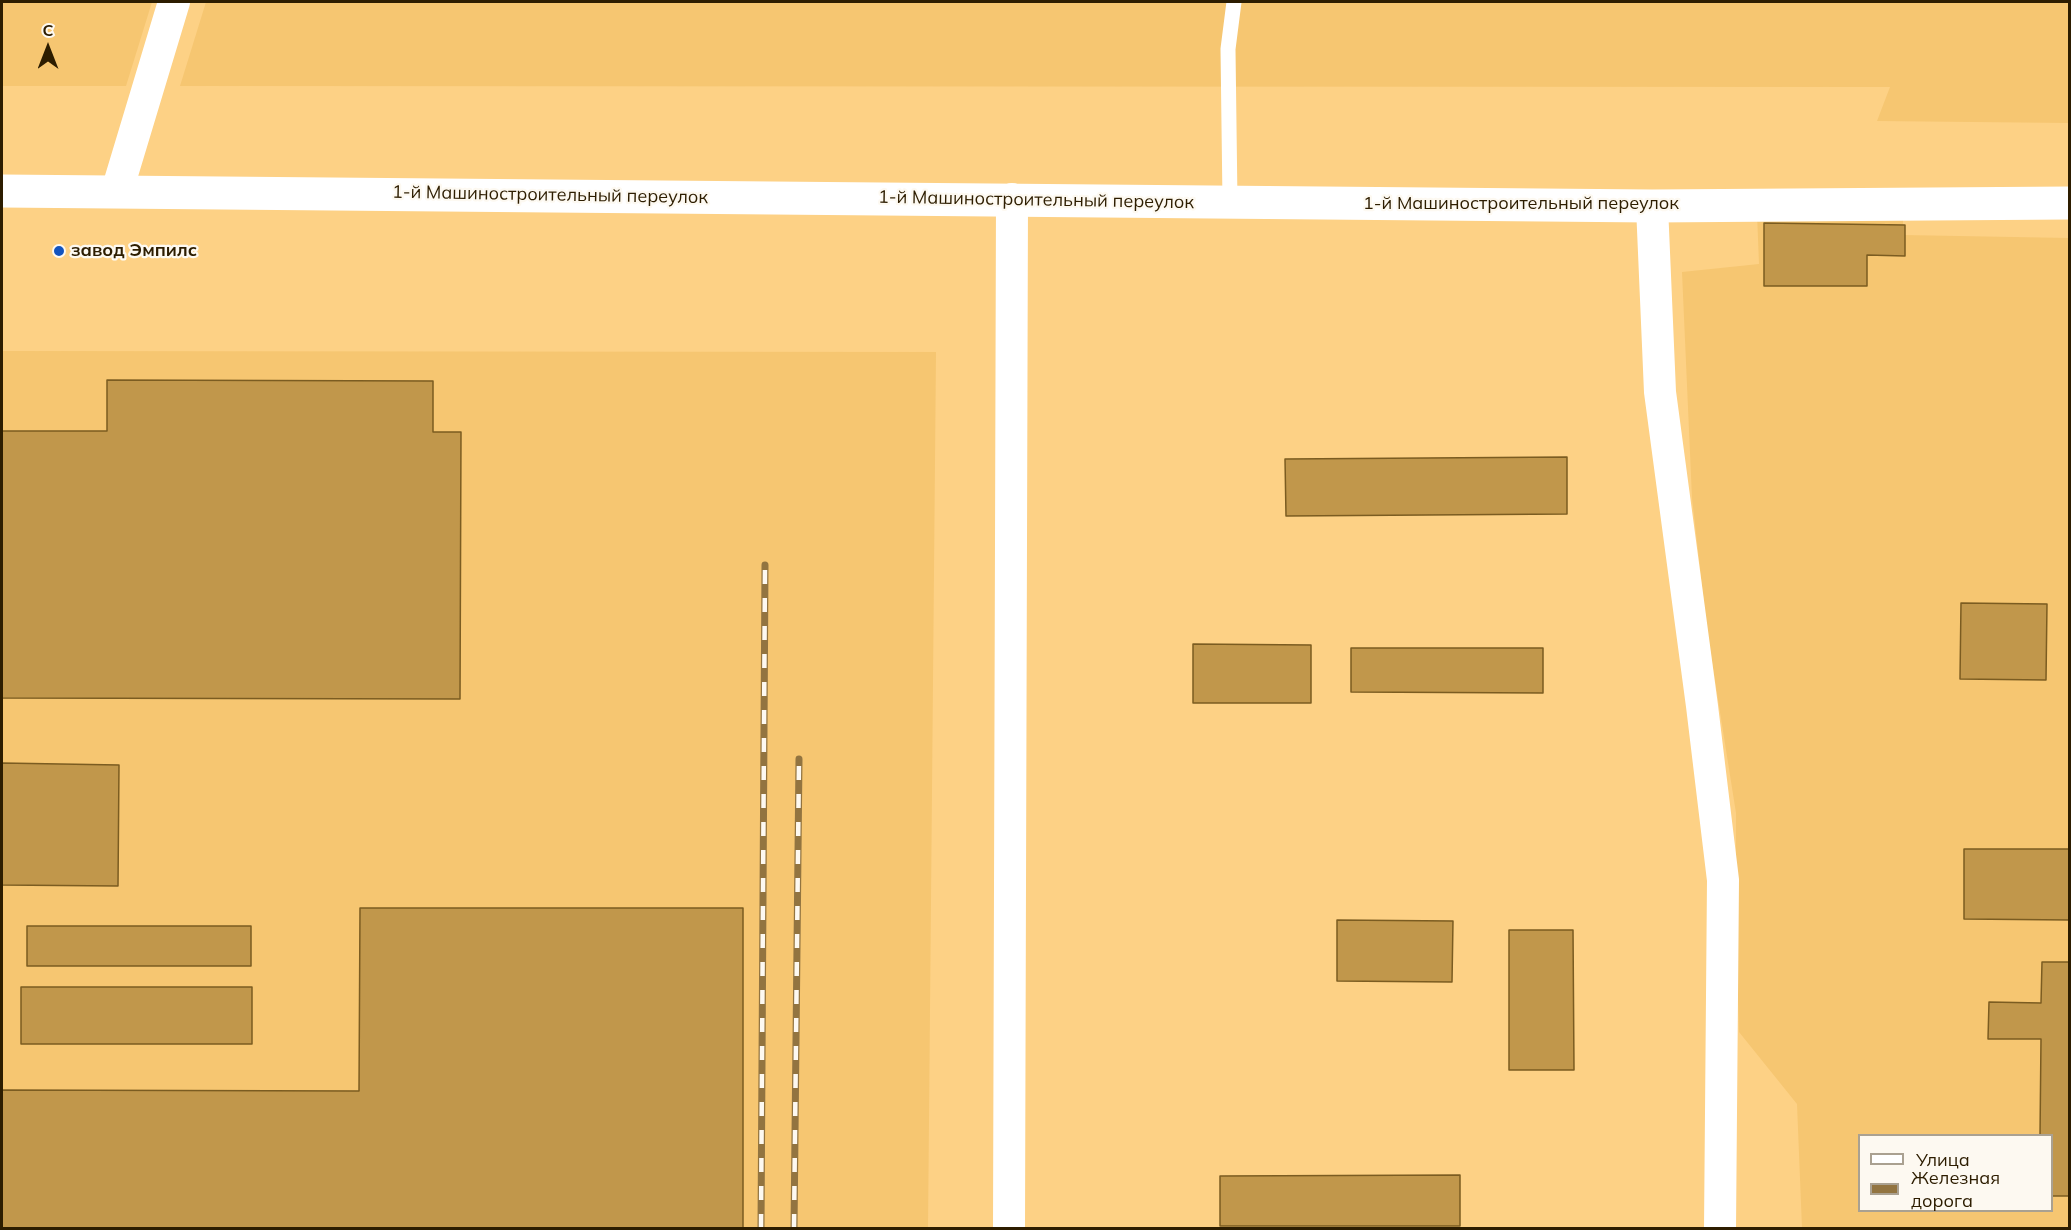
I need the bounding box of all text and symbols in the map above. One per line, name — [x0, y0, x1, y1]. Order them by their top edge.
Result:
north arrow — [18, 18, 78, 78]
text: С — [43, 20, 53, 40]
street label: 1-й Машиностроительный переулок — [392, 181, 708, 209]
street label: 1-й Машиностроительный переулок — [878, 186, 1194, 214]
street label: 1-й Машиностроительный переулок — [1363, 193, 1679, 215]
place label: завод Эмпилс — [71, 240, 197, 262]
marker: завод Эмпилс — [52, 244, 66, 258]
legend — [1858, 1134, 2053, 1212]
text: Улица — [1916, 1148, 1970, 1171]
text: Железная дорога — [1911, 1166, 2000, 1212]

